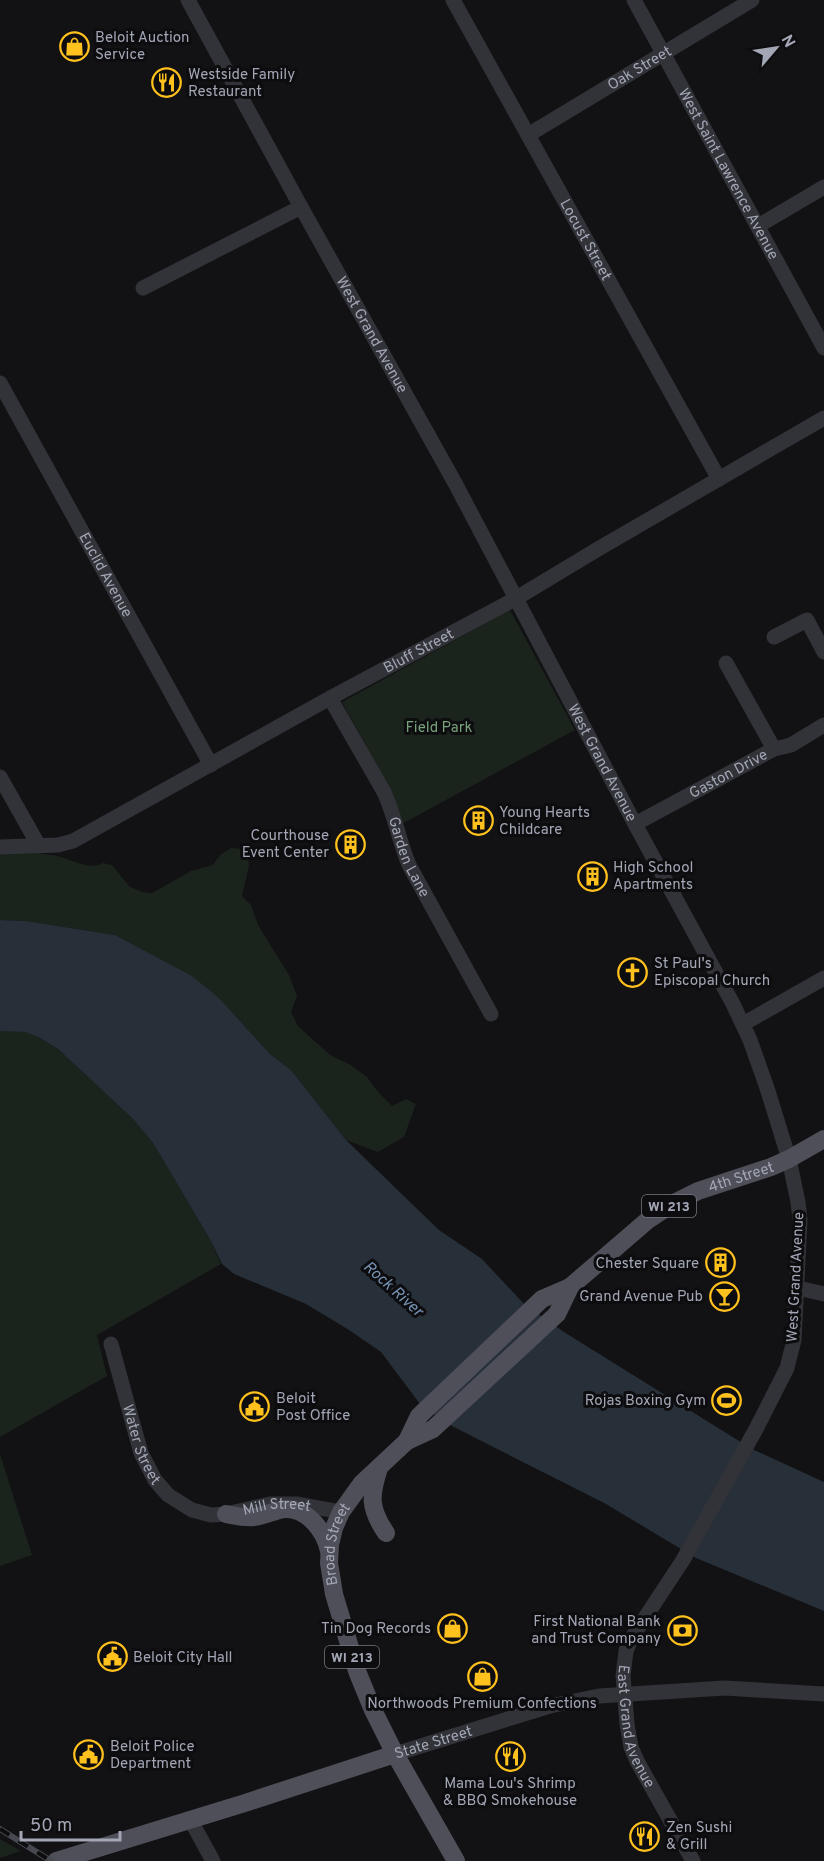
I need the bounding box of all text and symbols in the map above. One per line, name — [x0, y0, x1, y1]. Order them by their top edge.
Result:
north arrow — [746, 18, 806, 78]
place label: Beloit Auction Service — [95, 29, 190, 65]
shop icon: Beloit Auction Service — [58, 30, 90, 62]
text: N — [776, 32, 799, 52]
street label: Oak Street — [605, 43, 676, 96]
place label: Westside Family Restaurant — [188, 66, 295, 102]
restaurant icon: Westside Family Restaurant — [151, 67, 183, 99]
street label: West Saint Lawrence Avenue — [673, 85, 782, 264]
street label: Locust Street — [554, 196, 615, 284]
street label: West Grand Avenue — [331, 274, 411, 397]
street label: Euclid Avenue — [73, 530, 136, 621]
street label: Bluff Street — [381, 625, 458, 679]
street label: West Grand Avenue — [562, 701, 640, 825]
park label: Field Park — [405, 719, 473, 738]
street label: Gaston Drive — [686, 746, 772, 804]
place label: Young Hearts Childcare — [499, 804, 590, 840]
building icon: Young Hearts Childcare — [462, 805, 494, 837]
street label: Garden Lane — [383, 815, 433, 901]
place label: Courthouse Event Center — [242, 827, 329, 863]
building icon: Courthouse Event Center — [334, 828, 366, 860]
place label: High School Apartments — [613, 859, 694, 895]
building icon: High School Apartments — [576, 860, 608, 892]
place label: St Paul's Episcopal Church — [654, 955, 770, 991]
church icon: St Paul's Episcopal Church — [617, 956, 649, 988]
street label: 4th Street — [706, 1159, 777, 1198]
road number: WI 213 — [642, 1195, 696, 1217]
street label: West Grand Avenue — [784, 1211, 809, 1343]
building icon: Chester Square — [704, 1247, 736, 1279]
place label: Chester Square — [595, 1255, 699, 1274]
water label: Rock River — [358, 1257, 428, 1323]
bar icon: Grand Avenue Pub — [708, 1280, 740, 1312]
place label: Grand Avenue Pub — [579, 1288, 703, 1307]
sports icon: Rojas Boxing Gym — [711, 1384, 743, 1416]
place label: Beloit Post Office — [276, 1390, 350, 1426]
public building icon: Beloit Post Office — [239, 1391, 271, 1423]
place label: Rojas Boxing Gym — [585, 1392, 706, 1411]
street label: Water Street — [117, 1402, 163, 1490]
street label: Mill Street — [241, 1496, 312, 1521]
street label: Broad Street — [321, 1500, 355, 1587]
shop icon: Tin Dog Records — [436, 1612, 468, 1644]
place label: First National Bank and Trust Company — [531, 1613, 661, 1649]
bank icon: First National Bank and Trust Company — [666, 1614, 698, 1646]
place label: Tin Dog Records — [321, 1620, 431, 1639]
public building icon: Beloit City Hall — [96, 1641, 128, 1673]
road number: WI 213 — [325, 1646, 379, 1668]
place label: Beloit City Hall — [133, 1649, 233, 1668]
shop icon: Northwoods Premium Confections — [466, 1660, 498, 1692]
street label: East Grand Avenue — [612, 1664, 658, 1792]
place label: Northwoods Premium Confections — [367, 1695, 597, 1714]
street label: State Street — [392, 1723, 475, 1765]
place label: Beloit Police Department — [110, 1738, 195, 1774]
public building icon: Beloit Police Department — [73, 1739, 105, 1771]
restaurant icon: Mama Lou's Shrimp & BBQ Smokehouse — [494, 1740, 526, 1772]
place label: Mama Lou's Shrimp & BBQ Smokehouse — [443, 1775, 577, 1811]
scale bar — [21, 1804, 120, 1842]
text: 50 m — [30, 1815, 72, 1838]
place label: Zen Sushi & Grill — [666, 1819, 732, 1855]
restaurant icon: Zen Sushi & Grill — [629, 1820, 661, 1852]

